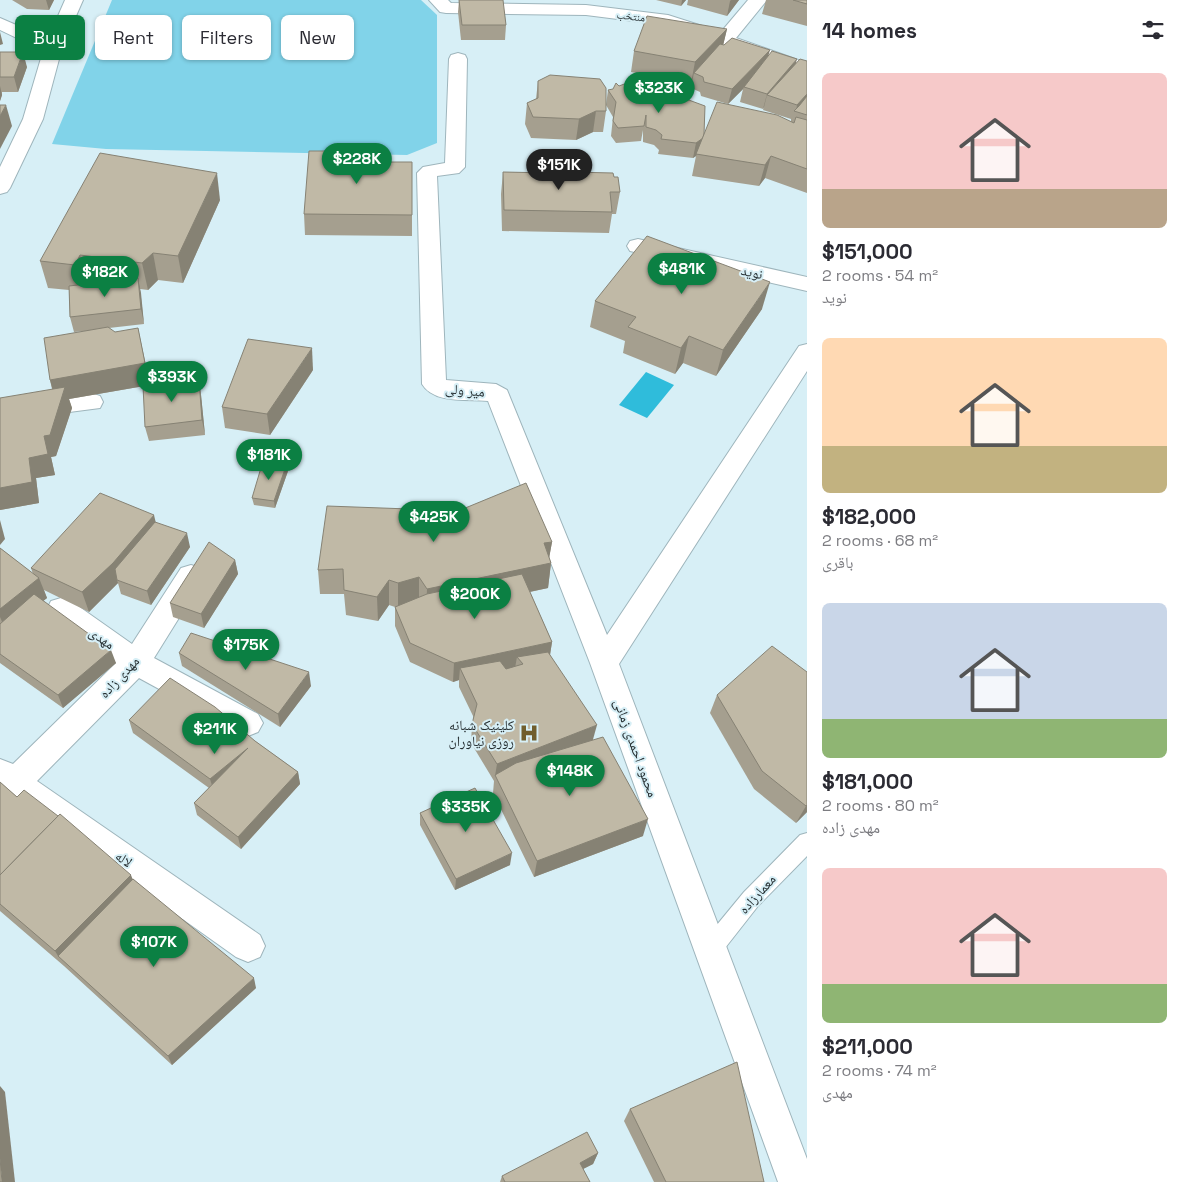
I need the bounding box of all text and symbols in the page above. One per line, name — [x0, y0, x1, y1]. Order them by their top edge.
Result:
street label: منتخب — [616, 7, 646, 25]
chip: Buy — [15, 15, 85, 60]
chip: Rent — [95, 15, 172, 60]
chip: Filters — [182, 15, 271, 60]
chip: New — [281, 15, 354, 60]
icon: filters — [1139, 16, 1167, 44]
text: 14 homes — [822, 17, 917, 44]
pin: $323K — [624, 72, 694, 114]
text: $323K — [635, 77, 683, 98]
icon: home — [950, 105, 1040, 195]
pin: $228K — [322, 142, 392, 185]
text: $228K — [333, 148, 381, 169]
pin: $151K — [524, 148, 594, 191]
text: $151K — [537, 154, 581, 175]
text: $151,000 — [822, 238, 913, 265]
pin: $481K — [647, 252, 717, 295]
pin: $182K — [70, 256, 140, 298]
text: $481K — [659, 258, 705, 279]
text: $182K — [82, 261, 128, 282]
street label: نوید — [739, 261, 765, 283]
text: 2 rooms · 54 m² — [822, 265, 938, 286]
text: نوید — [822, 287, 847, 308]
pin: $393K — [137, 360, 207, 403]
text: $393K — [147, 366, 197, 387]
icon: home — [950, 370, 1040, 460]
street label: میر ولی — [444, 379, 486, 401]
pin: $181K — [234, 438, 304, 481]
text: $181K — [247, 444, 291, 465]
pin: $425K — [399, 500, 469, 543]
text: $182,000 — [822, 503, 916, 530]
text: $425K — [410, 506, 459, 527]
text: 2 rooms · 68 m² — [822, 530, 938, 551]
text: باقری — [822, 552, 854, 573]
pin: $200K — [440, 578, 510, 620]
text: $200K — [450, 583, 500, 604]
street label: مهدی — [86, 623, 118, 653]
pin: $175K — [211, 628, 281, 671]
text: $175K — [223, 634, 269, 655]
icon: home — [950, 635, 1040, 725]
street label: مهدی زاده — [95, 652, 143, 702]
street label: محمود احمدی زمانی — [610, 696, 662, 800]
pin: $211K — [180, 712, 250, 755]
place label: کلینیک شبانه روزی نیاوران — [448, 716, 514, 750]
text: $211K — [193, 718, 237, 739]
hospital icon: کلینیک شبانه روزی نیاوران — [518, 722, 540, 744]
pin: $148K — [535, 754, 605, 797]
text: $148K — [547, 760, 593, 781]
text: $181,000 — [822, 768, 913, 795]
pin: $335K — [431, 790, 501, 833]
text: 2 rooms · 80 m² — [822, 795, 939, 816]
text: $335K — [442, 796, 490, 817]
text: مهدی زاده — [822, 817, 880, 838]
street label: لاله — [112, 847, 136, 871]
street label: معمارزاده — [735, 870, 779, 918]
icon: home — [950, 900, 1040, 990]
pin: $107K — [119, 926, 189, 968]
text: $107K — [131, 931, 177, 952]
text: $211,000 — [822, 1033, 913, 1060]
text: 2 rooms · 74 m² — [822, 1060, 937, 1081]
text: مهدی — [822, 1082, 853, 1103]

